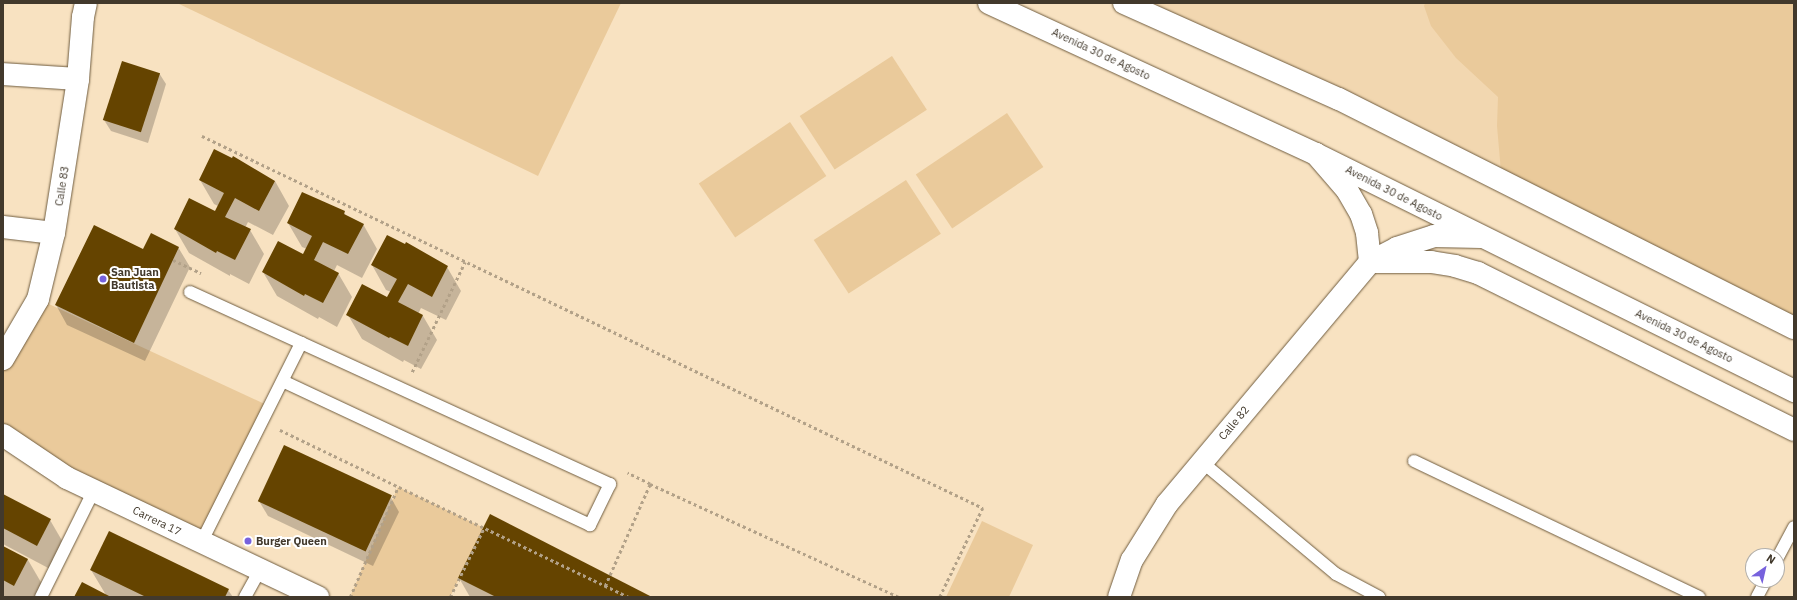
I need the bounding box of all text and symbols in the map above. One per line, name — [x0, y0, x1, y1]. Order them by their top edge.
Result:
street label: Avenida 30 de Agosto — [1050, 25, 1152, 83]
street label: Avenida 30 de Agosto — [1343, 163, 1445, 223]
street label: Calle 83 — [52, 165, 72, 207]
place label: San Juan Bautista — [111, 266, 159, 292]
marker: San Juan Bautista — [98, 274, 108, 284]
street label: Avenida 30 de Agosto — [1633, 307, 1735, 365]
street label: Calle 82 — [1216, 403, 1252, 443]
street label: Carrera 17 — [131, 504, 183, 538]
place label: Burger Queen — [256, 534, 327, 548]
marker: Burger Queen — [243, 536, 253, 546]
north arrow — [1745, 548, 1785, 588]
text: N — [1764, 551, 1778, 567]

